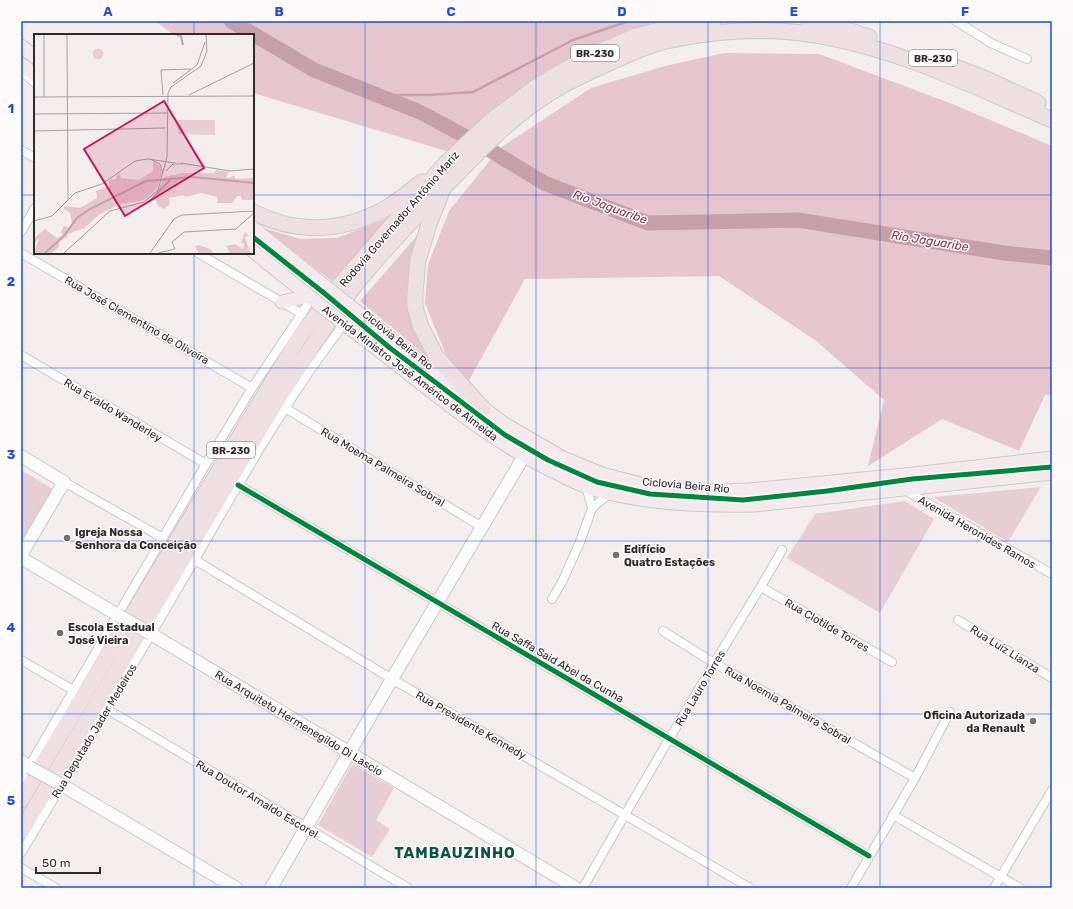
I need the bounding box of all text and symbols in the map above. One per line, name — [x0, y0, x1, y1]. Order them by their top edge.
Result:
text: A — [103, 4, 113, 19]
text: B — [274, 4, 284, 19]
text: C — [446, 4, 456, 19]
text: D — [617, 4, 627, 19]
text: E — [790, 4, 798, 19]
text: F — [961, 4, 969, 19]
inset map — [34, 34, 254, 254]
road number: BR-230 — [571, 45, 619, 61]
road number: BR-230 — [909, 50, 957, 66]
text: 1 — [8, 101, 14, 116]
street label: Rodovia Governador Antônio Mariz — [337, 149, 462, 290]
water label: Rio Jaguaribe — [571, 187, 649, 227]
water label: Rio Jaguaribe — [890, 228, 970, 254]
text: 2 — [7, 274, 15, 289]
street label: Rua José Clementino de Oliveira — [62, 274, 211, 367]
street label: Avenida Ministro José Américo de Almeida — [319, 303, 500, 444]
street label: Ciclovia Beira Rio — [360, 308, 436, 373]
street label: Rua Evaldo Wanderley — [61, 376, 164, 445]
street label: Rua Moema Palmeira Sobral — [319, 425, 447, 510]
road number: BR-230 — [207, 442, 255, 458]
text: 3 — [7, 447, 16, 462]
street label: Ciclovia Beira Rio — [642, 475, 730, 496]
street label: Avenida Heronides Ramos — [916, 493, 1038, 572]
place label: Igreja Nossa Senhora da Conceição — [75, 526, 197, 552]
marker: Igreja Nossa Senhora da Conceição — [62, 533, 72, 543]
place label: Edifício Quatro Estações — [624, 543, 715, 569]
marker: Edifício Quatro Estações — [611, 550, 621, 560]
street label: Rua Clotilde Torres — [782, 596, 872, 655]
street label: Rua Saffa Said Abel da Cunha — [489, 619, 626, 706]
text: 4 — [7, 620, 16, 635]
place label: Escola Estadual José Vieira — [68, 621, 155, 647]
street label: Rua Luiz Lianza — [968, 623, 1042, 676]
marker: Escola Estadual José Vieira — [55, 628, 65, 638]
street label: Rua Lauro Torres — [673, 648, 728, 728]
street label: Rua Deputado Jader Medeiros — [49, 662, 140, 801]
street label: Rua Noemia Palmeira Sobral — [722, 664, 853, 747]
street label: Rua Arquiteto Hermenegildo Di Lascio — [212, 668, 385, 779]
street label: Rua Presidente Kennedy — [413, 689, 528, 762]
place label: Oficina Autorizada da Renault — [924, 709, 1025, 735]
marker: Oficina Autorizada da Renault — [1028, 716, 1038, 726]
street label: Rua Doutor Arnaldo Escorel — [193, 758, 320, 841]
text: 5 — [7, 793, 15, 808]
district label: TAMBAUZINHO — [394, 844, 516, 862]
scale bar — [36, 849, 100, 875]
text: 50 m — [42, 856, 70, 870]

